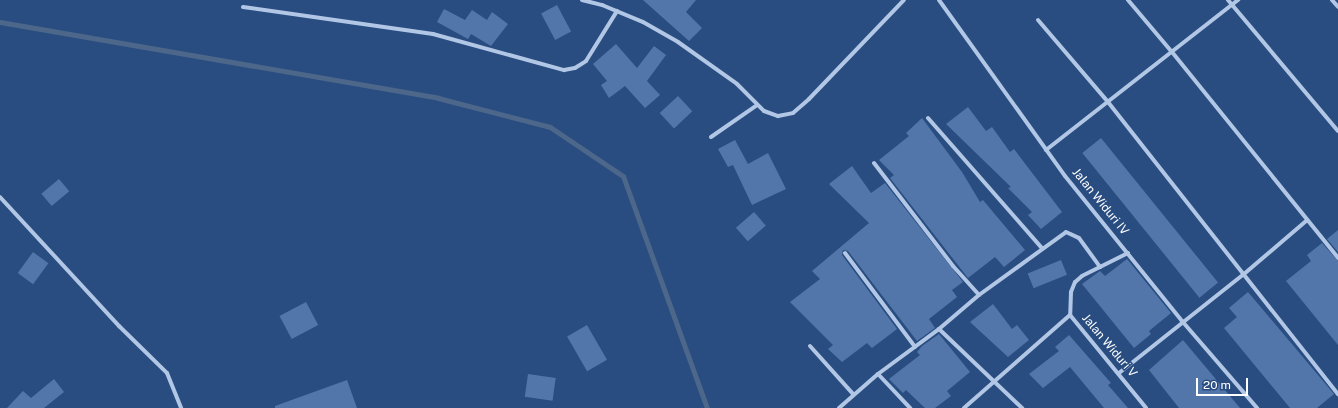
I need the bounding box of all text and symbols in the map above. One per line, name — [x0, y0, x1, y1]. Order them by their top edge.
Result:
street label: Jalan Widuri IV — [1069, 166, 1131, 238]
street label: Jalan Widuri V — [1078, 311, 1140, 381]
scale bar — [1198, 370, 1250, 396]
text: 20 m — [1203, 378, 1231, 392]

